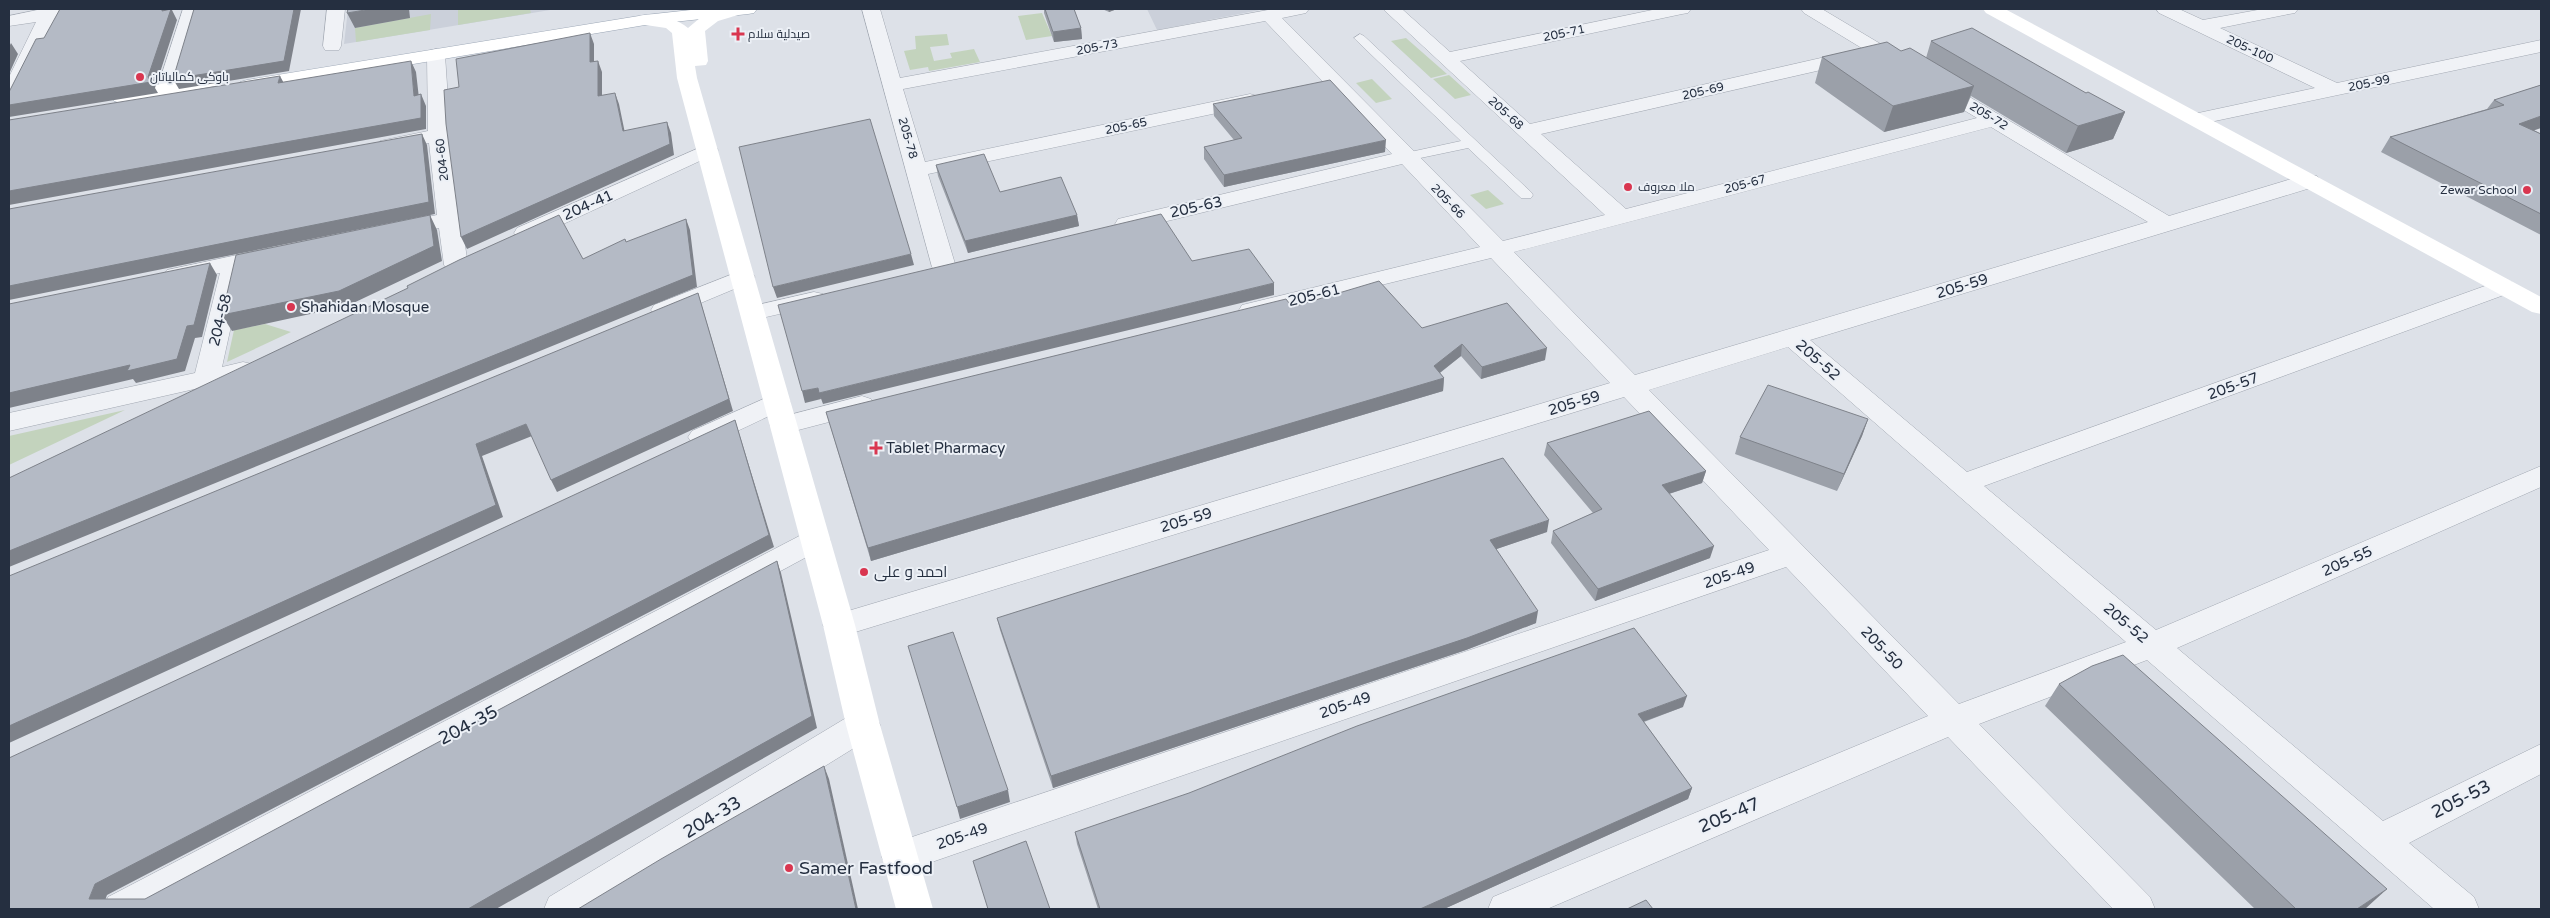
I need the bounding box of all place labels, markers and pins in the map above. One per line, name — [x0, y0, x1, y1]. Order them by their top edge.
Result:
place label: صیدلیة سلام — [748, 27, 810, 42]
marker: صیدلیة سلام — [732, 28, 744, 40]
place label: باوکی کمالیاتان — [150, 70, 229, 84]
marker: باوکی کمالیاتان — [134, 71, 146, 83]
place label: ملا معروف — [1638, 180, 1695, 194]
marker: ملا معروف — [1622, 181, 1634, 193]
place label: Zewar School — [2440, 183, 2517, 197]
marker: Zewar School — [2521, 184, 2533, 196]
place label: Shahidan Mosque — [301, 298, 429, 316]
marker: Shahidan Mosque — [285, 301, 297, 313]
place label: Tablet Pharmacy — [886, 439, 1005, 457]
marker: Tablet Pharmacy — [870, 442, 882, 454]
place label: احمد و علی — [874, 563, 947, 582]
marker: احمد و علی — [858, 566, 870, 578]
place label: Samer Fastfood — [799, 857, 933, 879]
marker: Samer Fastfood — [783, 862, 795, 874]

